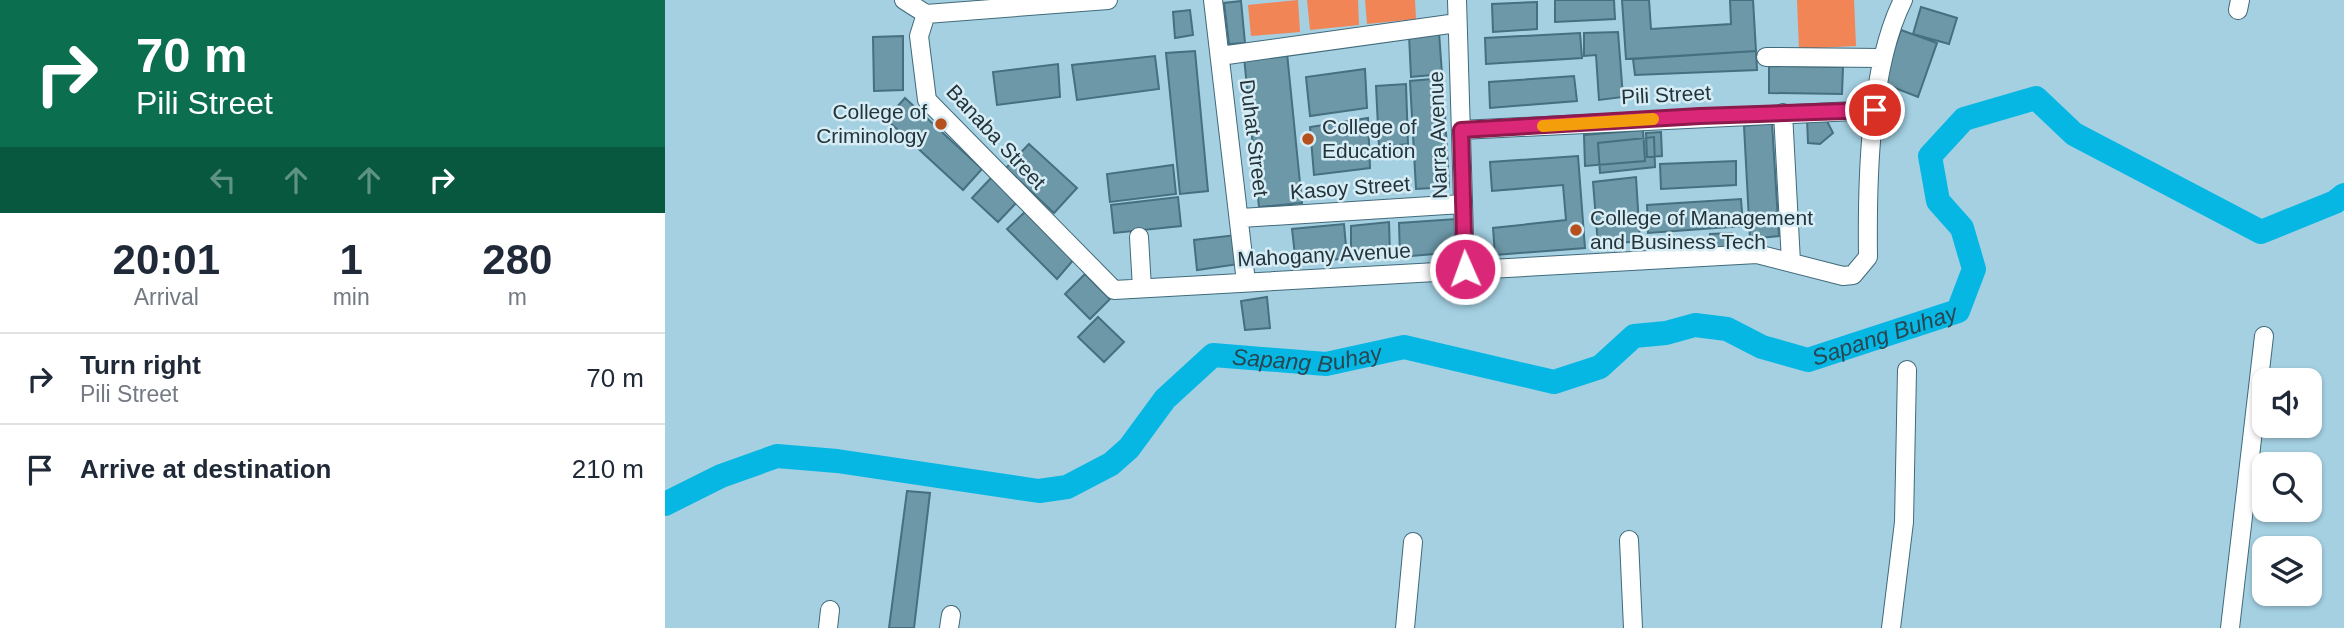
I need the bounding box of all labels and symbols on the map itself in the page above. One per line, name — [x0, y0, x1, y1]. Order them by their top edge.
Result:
street label: Narra Avenue — [1424, 71, 1451, 199]
street label: Duhat Street — [1236, 78, 1273, 198]
street label: Banaba Street — [942, 80, 1051, 194]
pin — [1845, 80, 1905, 140]
street label: Pili Street — [1620, 81, 1712, 108]
place label: College of Criminology — [816, 100, 927, 147]
place label: College of Education — [1322, 115, 1417, 162]
marker: College of Criminology — [933, 116, 949, 132]
marker: College of Education — [1300, 131, 1316, 147]
street label: Kasoy Street — [1289, 172, 1411, 203]
place label: College of Management and Business Tech — [1590, 206, 1813, 253]
marker: College of Management and Business Tech — [1568, 222, 1584, 238]
position arrow — [1428, 232, 1502, 306]
street label: Mahogany Avenue — [1237, 238, 1411, 271]
water label: Sapang Buhay — [1809, 299, 1962, 371]
water label: Sapang Buhay — [1231, 339, 1386, 377]

